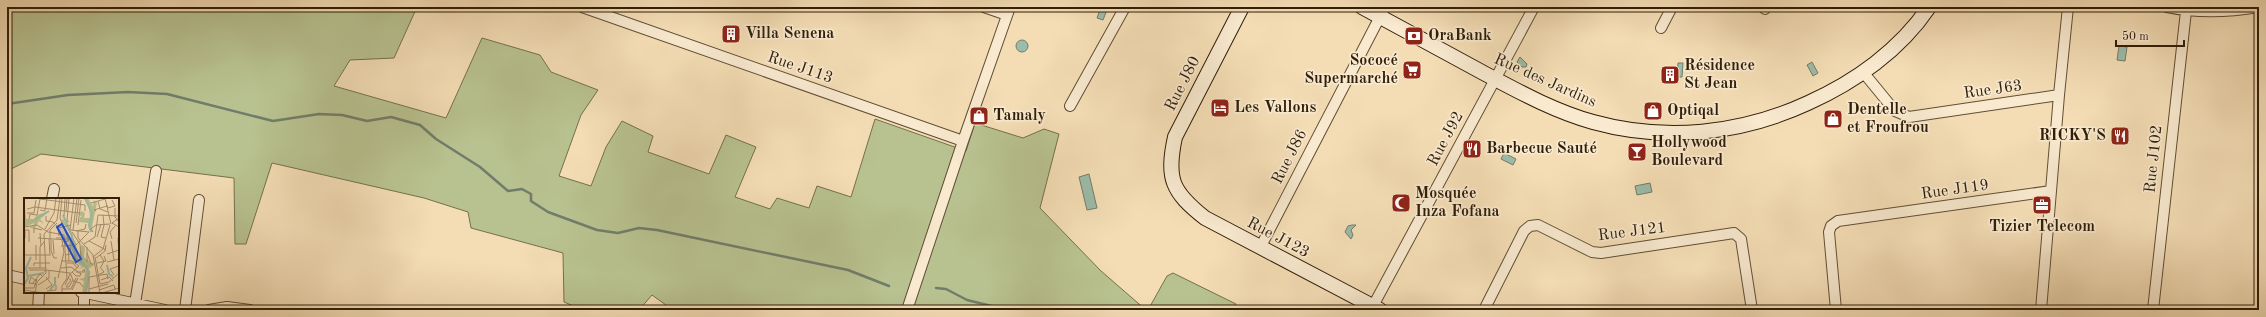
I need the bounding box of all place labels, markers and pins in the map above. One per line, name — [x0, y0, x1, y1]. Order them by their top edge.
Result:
building icon: Villa Senena — [720, 23, 742, 45]
bank icon: OraBank — [1403, 25, 1425, 47]
place label: Villa Senena — [745, 26, 834, 42]
place label: OraBank — [1428, 28, 1492, 44]
place label: Sococé Supermarché — [1304, 53, 1398, 87]
place label: Résidence St Jean — [1684, 58, 1755, 92]
supermarket icon: Sococé Supermarché — [1401, 59, 1423, 81]
building icon: Résidence St Jean — [1659, 64, 1681, 86]
hotel icon: Les Vallons — [1209, 97, 1231, 119]
place label: Les Vallons — [1234, 100, 1316, 116]
shop icon: Optiqal — [1642, 100, 1664, 122]
place label: Dentelle et Froufrou — [1847, 102, 1929, 136]
place label: Optiqal — [1667, 103, 1719, 119]
shop icon: Tamaly — [968, 105, 990, 127]
place label: Tamaly — [993, 108, 1046, 124]
shop icon: Dentelle et Froufrou — [1822, 108, 1844, 130]
restaurant icon: RICKY'S — [2109, 125, 2131, 147]
place label: RICKY'S — [2039, 128, 2106, 144]
place label: Hollywood Boulevard — [1651, 135, 1727, 169]
restaurant icon: Barbecue Sauté — [1461, 138, 1483, 160]
place label: Barbecue Sauté — [1486, 141, 1597, 157]
bar icon: Hollywood Boulevard — [1626, 141, 1648, 163]
place label: Mosquée Inza Fofana — [1415, 186, 1500, 220]
mosque icon: Mosquée Inza Fofana — [1390, 192, 1412, 214]
office icon: Tizier Telecom — [2031, 194, 2053, 216]
place label: Tizier Telecom — [1989, 219, 2095, 235]

